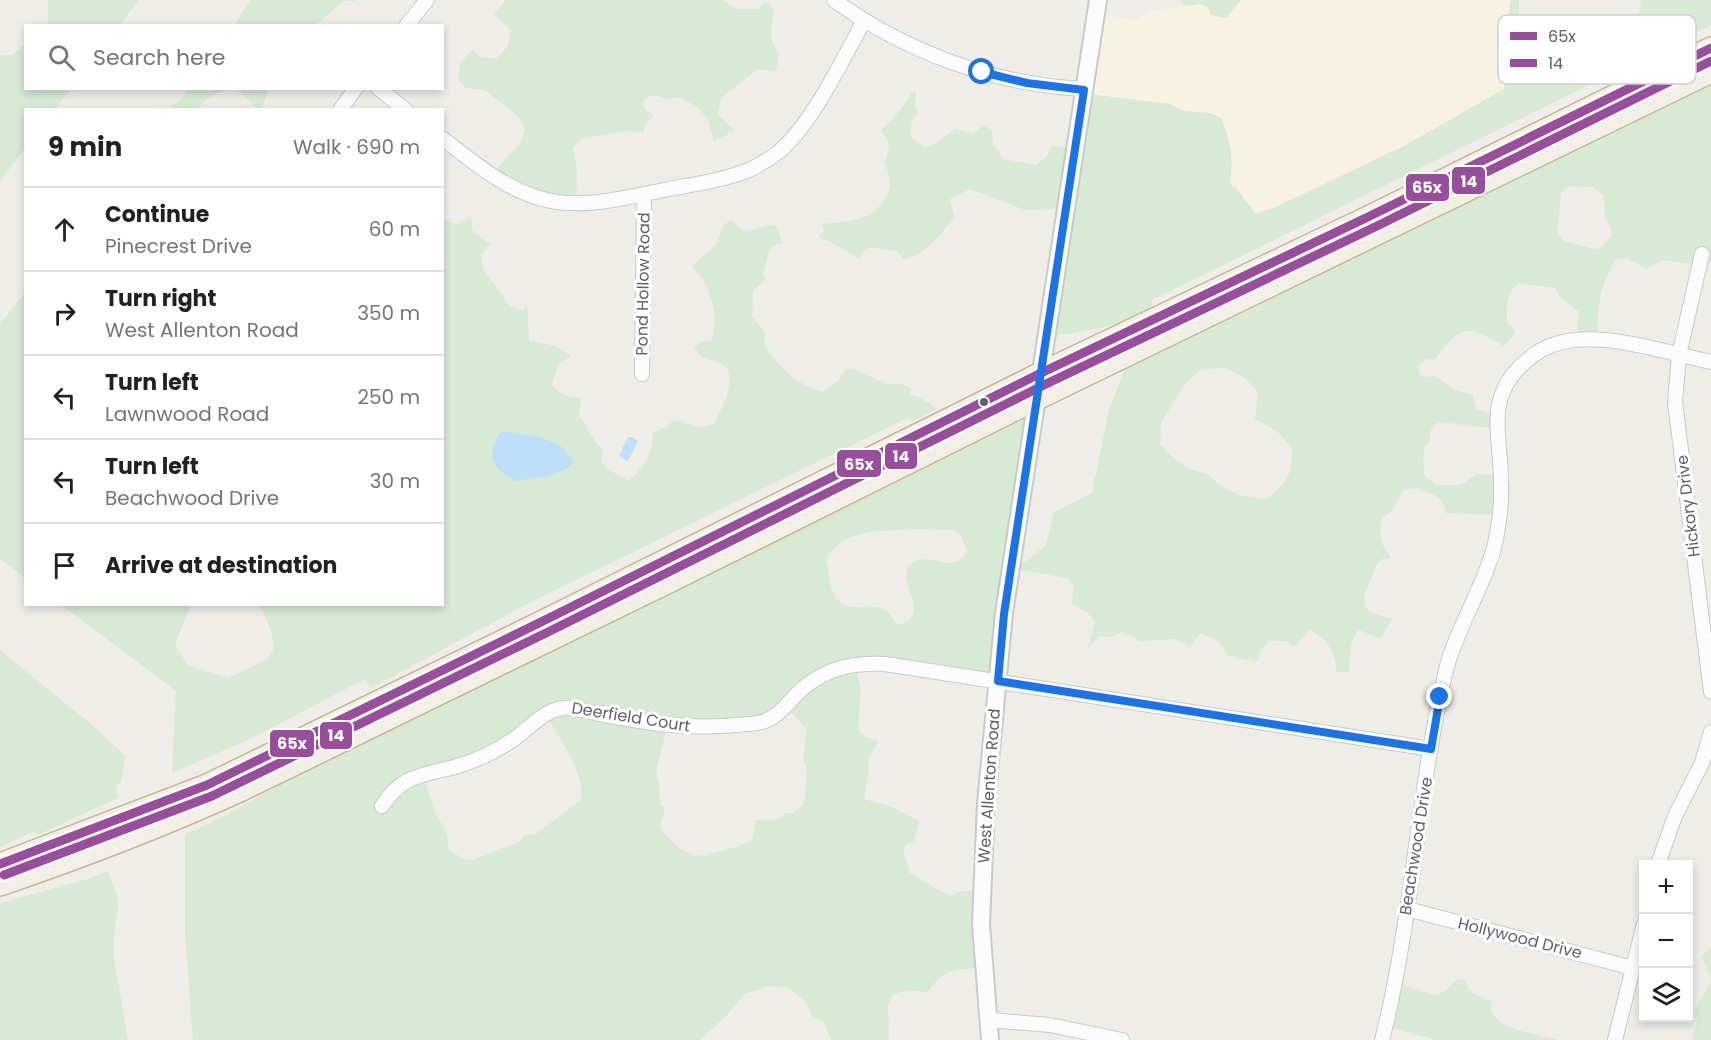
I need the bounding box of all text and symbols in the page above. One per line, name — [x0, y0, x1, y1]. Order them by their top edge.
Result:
legend — [1498, 15, 1696, 84]
search box — [24, 24, 444, 90]
text: 65x — [1548, 25, 1576, 48]
icon: search — [45, 41, 78, 74]
text: Search here — [93, 42, 226, 73]
text: 14 — [1548, 52, 1563, 75]
route start — [968, 58, 994, 84]
text: 9 min — [48, 129, 122, 165]
text: Walk · 690 m — [293, 133, 420, 161]
line badge: 14 — [1451, 166, 1486, 195]
text: 14 — [1461, 170, 1478, 193]
line badge: 65x — [1405, 173, 1450, 202]
text: 65x — [1412, 176, 1443, 199]
text: Continue — [105, 199, 209, 230]
street label: Pond Hollow Road — [630, 212, 656, 356]
icon: ahead — [48, 213, 81, 246]
text: 60 m — [369, 215, 420, 243]
text: Pinecrest Drive — [105, 232, 252, 260]
text: Turn right — [105, 283, 216, 314]
icon: right — [48, 297, 81, 330]
text: 350 m — [357, 299, 420, 327]
text: West Allenton Road — [105, 316, 299, 344]
text: Turn left — [105, 367, 199, 398]
icon: left — [48, 381, 81, 414]
text: 250 m — [357, 383, 420, 411]
unlabelled marker — [978, 396, 990, 408]
text: Lawnwood Road — [105, 400, 269, 428]
line badge: 14 — [884, 442, 918, 470]
text: 14 — [893, 445, 910, 468]
line badge: 65x — [836, 449, 882, 478]
text: Turn left — [105, 451, 199, 482]
text: 65x — [844, 453, 875, 476]
street label: Hickory Drive — [1670, 454, 1706, 558]
icon: left — [48, 465, 81, 498]
text: 30 m — [370, 467, 420, 495]
text: Beachwood Drive — [105, 484, 279, 512]
icon: arrive — [48, 549, 81, 582]
text: Arrive at destination — [105, 550, 337, 581]
route end — [1426, 683, 1452, 709]
street label: Deerfield Court — [570, 696, 692, 738]
street label: West Allenton Road — [972, 708, 1006, 864]
line badge: 14 — [319, 721, 353, 750]
text: 14 — [328, 724, 345, 747]
line badge: 65x — [269, 729, 315, 758]
text: 65x — [277, 732, 308, 755]
street label: Beachwood Drive — [1394, 775, 1438, 917]
map controls — [1639, 860, 1693, 1022]
button: + — [1639, 860, 1693, 914]
street label: Hollywood Drive — [1456, 911, 1584, 965]
button: − — [1639, 914, 1693, 968]
button: layers — [1639, 968, 1693, 1022]

